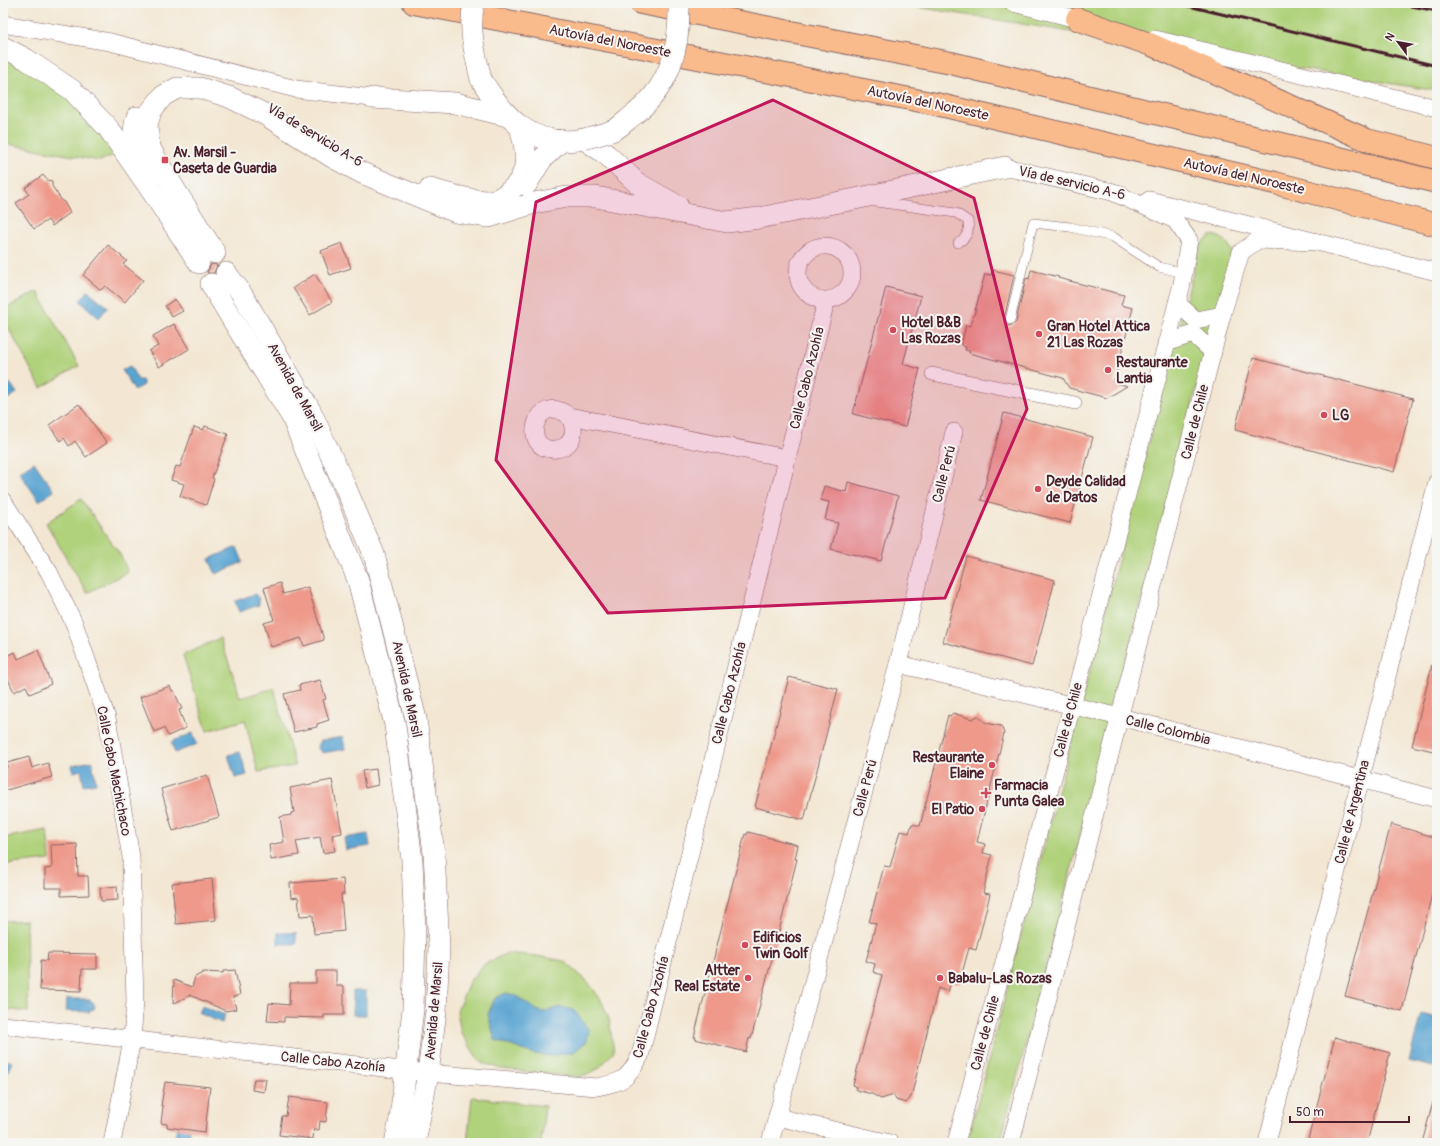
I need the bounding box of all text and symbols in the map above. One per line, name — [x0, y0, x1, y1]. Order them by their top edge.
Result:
street label: Autovía del Noroeste — [548, 21, 672, 61]
north arrow — [1378, 22, 1418, 62]
text: N — [1382, 30, 1398, 44]
street label: Autovía del Noroeste — [866, 82, 990, 124]
street label: Vía de servicio A-6 — [264, 100, 366, 170]
place label: Av. Marsil - Caseta de Guardia — [173, 144, 277, 177]
street label: Autovía del Noroeste — [1182, 154, 1306, 198]
marker: Av. Marsil - Caseta de Guardia — [160, 155, 170, 165]
street label: Vía de servicio A-6 — [1017, 162, 1127, 204]
place label: Hotel B&B Las Rozas — [901, 314, 961, 347]
place label: Gran Hotel Attica 21 Las Rozas — [1047, 318, 1151, 351]
street label: Calle Cabo Azohía — [786, 325, 828, 431]
marker: Hotel B&B Las Rozas — [888, 325, 898, 335]
marker: Gran Hotel Attica 21 Las Rozas — [1034, 329, 1044, 339]
street label: Avenida de Marsil — [264, 340, 326, 434]
place label: Restaurante Lantia — [1116, 354, 1189, 387]
marker: Restaurante Lantia — [1103, 365, 1113, 375]
street label: Calle de Chile — [1177, 383, 1213, 461]
place label: LG — [1332, 407, 1349, 424]
marker: LG — [1319, 410, 1329, 420]
street label: Calle Perú — [929, 443, 959, 505]
place label: Deyde Calidad de Datos — [1046, 473, 1126, 506]
marker: Deyde Calidad de Datos — [1033, 484, 1043, 494]
street label: Avenida de Marsil — [388, 639, 426, 739]
street label: Calle Cabo Azohía — [708, 640, 750, 746]
street label: Calle de Chile — [1050, 681, 1086, 759]
street label: Calle Cabo Machichaco — [93, 705, 135, 838]
street label: Calle Colombia — [1124, 711, 1212, 749]
place label: Restaurante Elaine — [912, 749, 985, 782]
street label: Calle Perú — [849, 757, 881, 819]
street label: Calle de Argentina — [1331, 758, 1373, 866]
marker: Restaurante Elaine — [987, 760, 997, 770]
place label: Farmacia Punta Galea — [994, 777, 1065, 810]
marker: Farmacia Punta Galea — [981, 788, 991, 798]
place label: El Patio — [931, 801, 974, 818]
marker: El Patio — [977, 804, 987, 814]
place label: Edificios Twin Golf — [752, 929, 809, 962]
marker: Edificios Twin Golf — [740, 940, 750, 950]
street label: Calle Cabo Azohía — [629, 954, 673, 1060]
street label: Avenida de Marsil — [421, 961, 447, 1061]
place label: Altter Real Estate — [674, 962, 741, 995]
place label: Babalu-Las Rozas — [948, 970, 1052, 987]
marker: Altter Real Estate — [743, 973, 753, 983]
marker: Babalu-Las Rozas — [935, 973, 945, 983]
street label: Calle de Chile — [967, 994, 1003, 1072]
street label: Calle Cabo Azohía — [280, 1048, 386, 1076]
scale bar — [1290, 1098, 1409, 1124]
text: 50 m — [1296, 1105, 1324, 1120]

